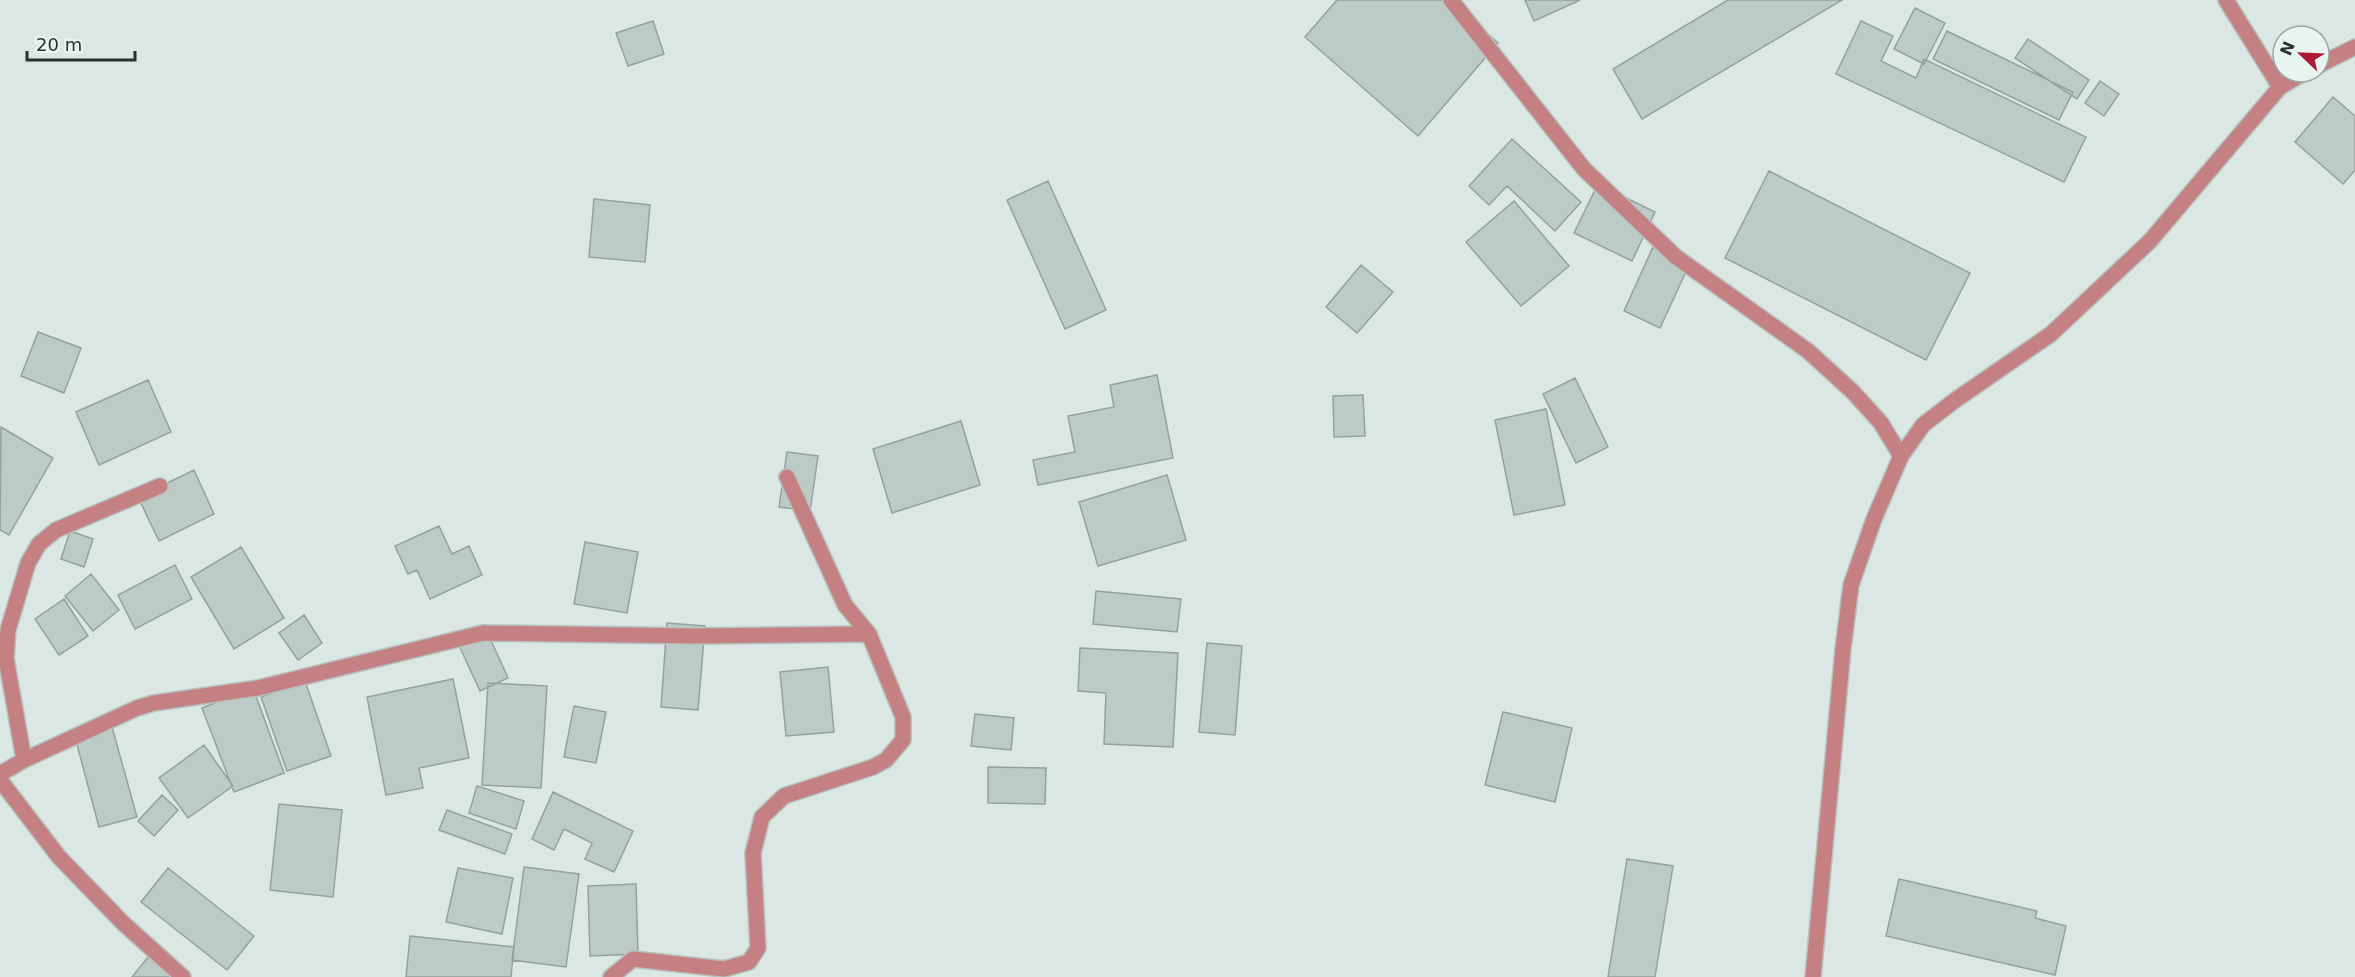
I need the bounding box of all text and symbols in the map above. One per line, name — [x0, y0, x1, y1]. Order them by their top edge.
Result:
scale bar — [27, 24, 135, 62]
north arrow — [2271, 24, 2331, 84]
text: 20 m — [36, 34, 82, 55]
text: N — [2276, 38, 2299, 58]

